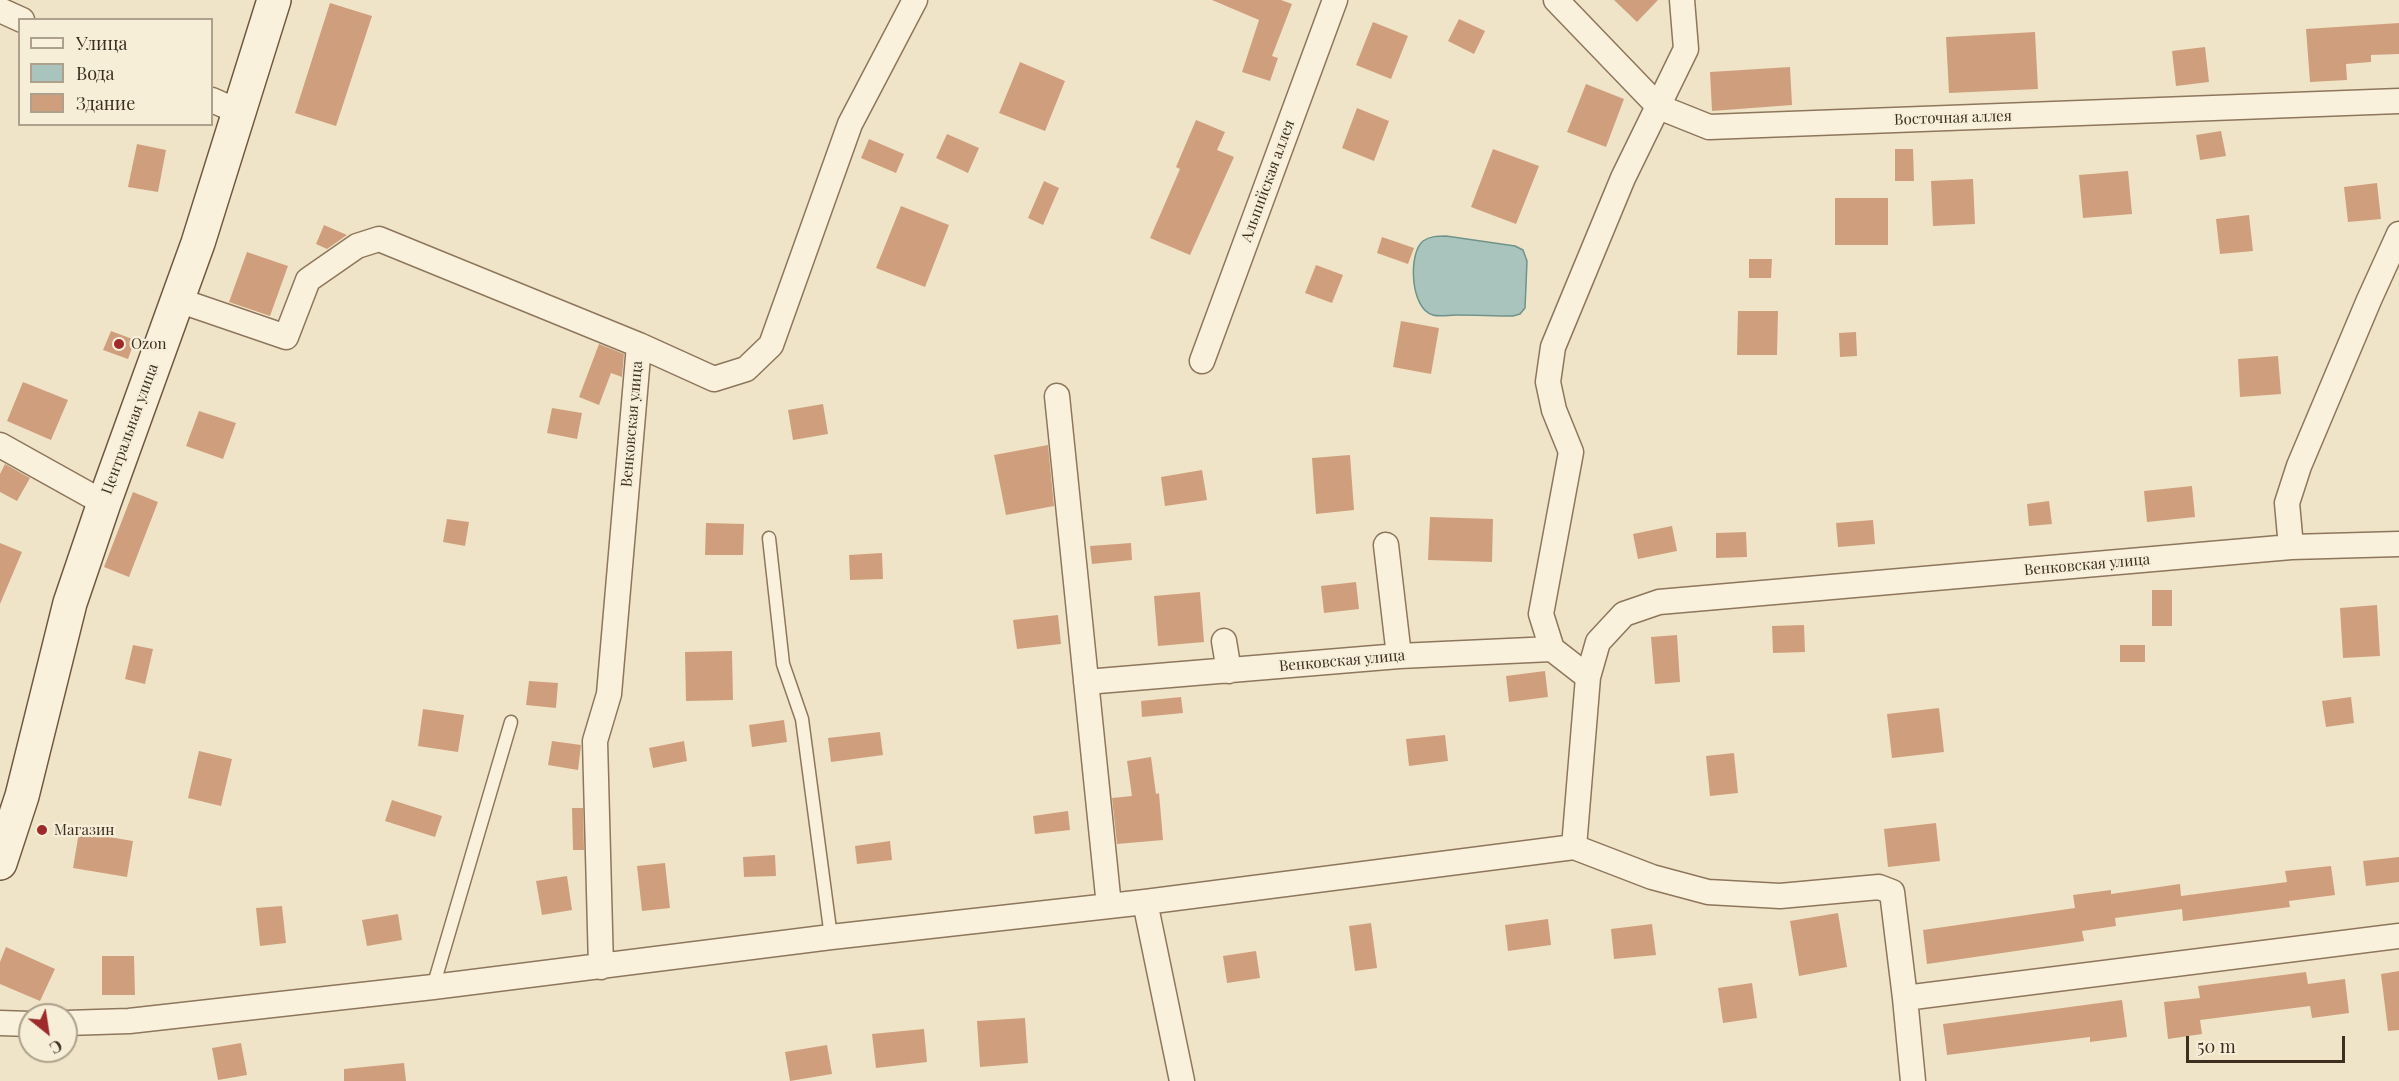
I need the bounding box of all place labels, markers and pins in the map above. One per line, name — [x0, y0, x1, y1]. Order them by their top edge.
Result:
place label: Ozon — [131, 335, 166, 353]
marker: Ozon — [112, 337, 126, 351]
place label: Магазин — [54, 821, 114, 839]
marker: Магазин — [35, 823, 49, 837]

